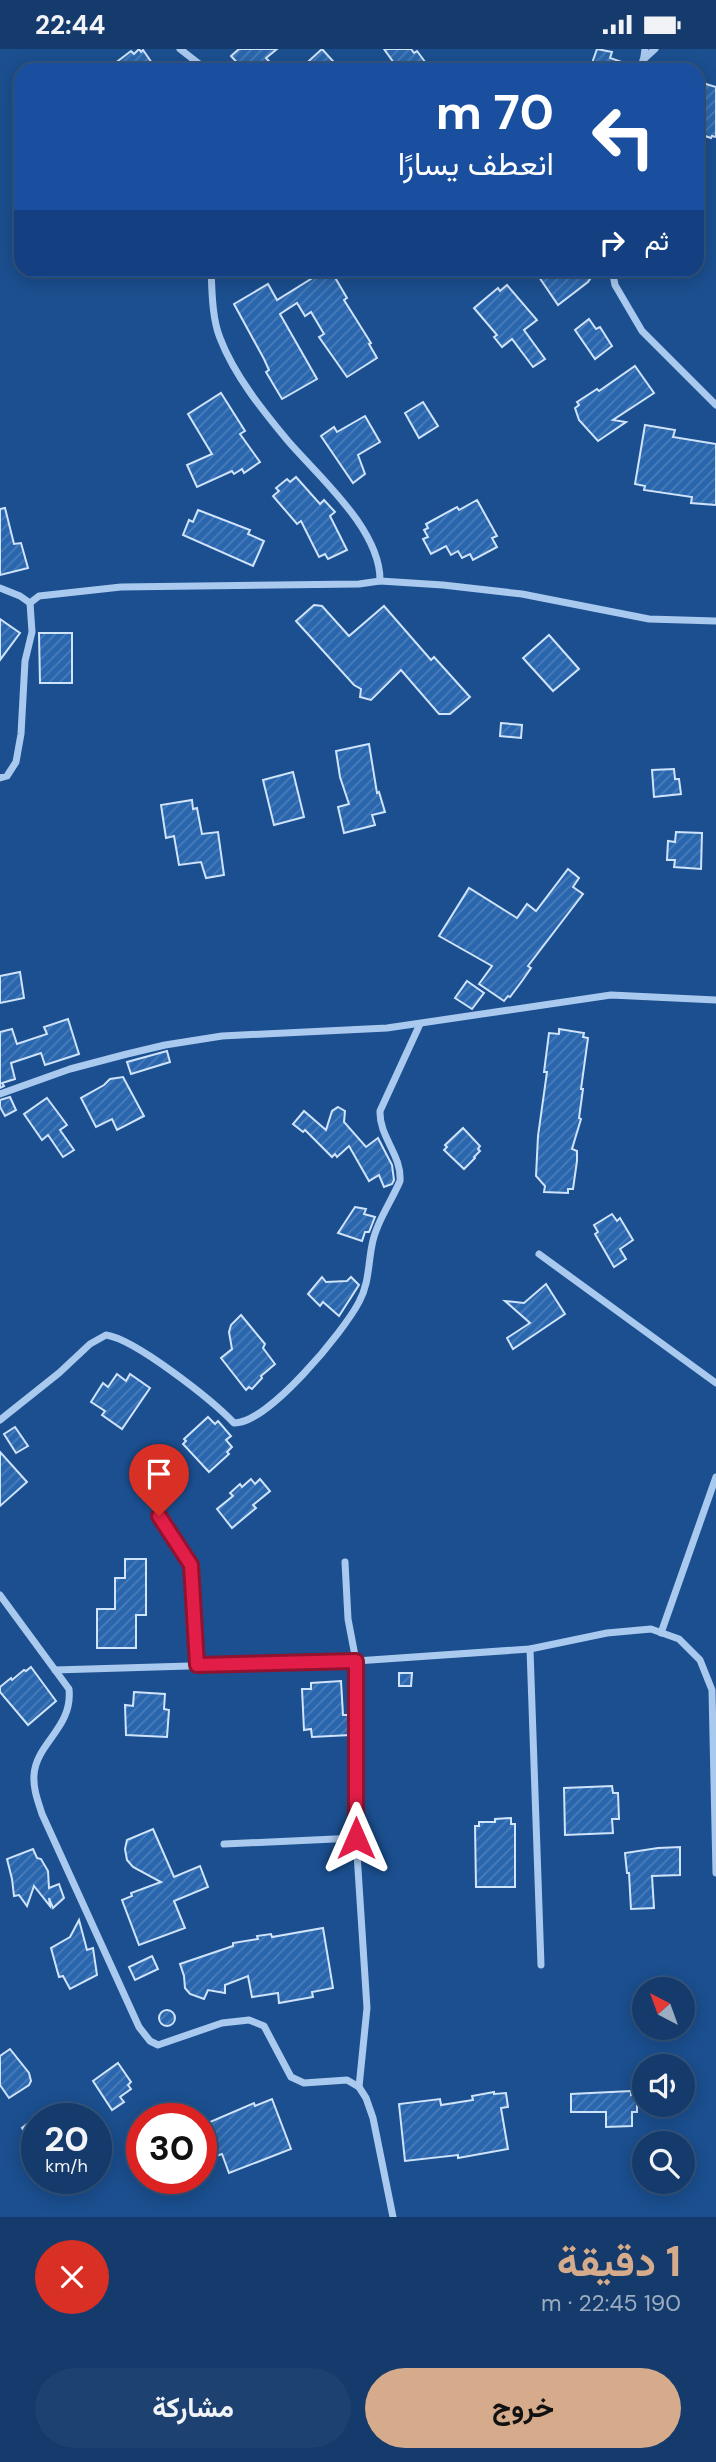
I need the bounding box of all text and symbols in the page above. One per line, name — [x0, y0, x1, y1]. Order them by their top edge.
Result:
text: 22:44 — [35, 8, 105, 42]
text: 70 m — [436, 80, 554, 144]
icon: left — [578, 91, 669, 182]
text: انعطف يسارًا — [398, 143, 554, 185]
icon: right — [593, 224, 631, 262]
text: ثم — [645, 224, 669, 258]
pin — [129, 1444, 189, 1516]
icon: arrive — [140, 1455, 178, 1493]
position arrow — [319, 1801, 393, 1875]
north arrow — [632, 1977, 695, 2041]
map controls — [632, 1977, 695, 2194]
button: sound — [632, 2054, 695, 2117]
speed limit sign: 30 — [126, 2103, 217, 2194]
text: 20 — [44, 2116, 89, 2162]
button: search — [632, 2131, 695, 2194]
text: km/h — [45, 2154, 88, 2178]
text: 1 دقيقة — [557, 2234, 681, 2289]
button: close — [35, 2240, 109, 2314]
text: 190 m · 22:45 — [541, 2288, 681, 2318]
button: مشاركة — [35, 2368, 351, 2448]
button: خروج — [365, 2368, 681, 2448]

